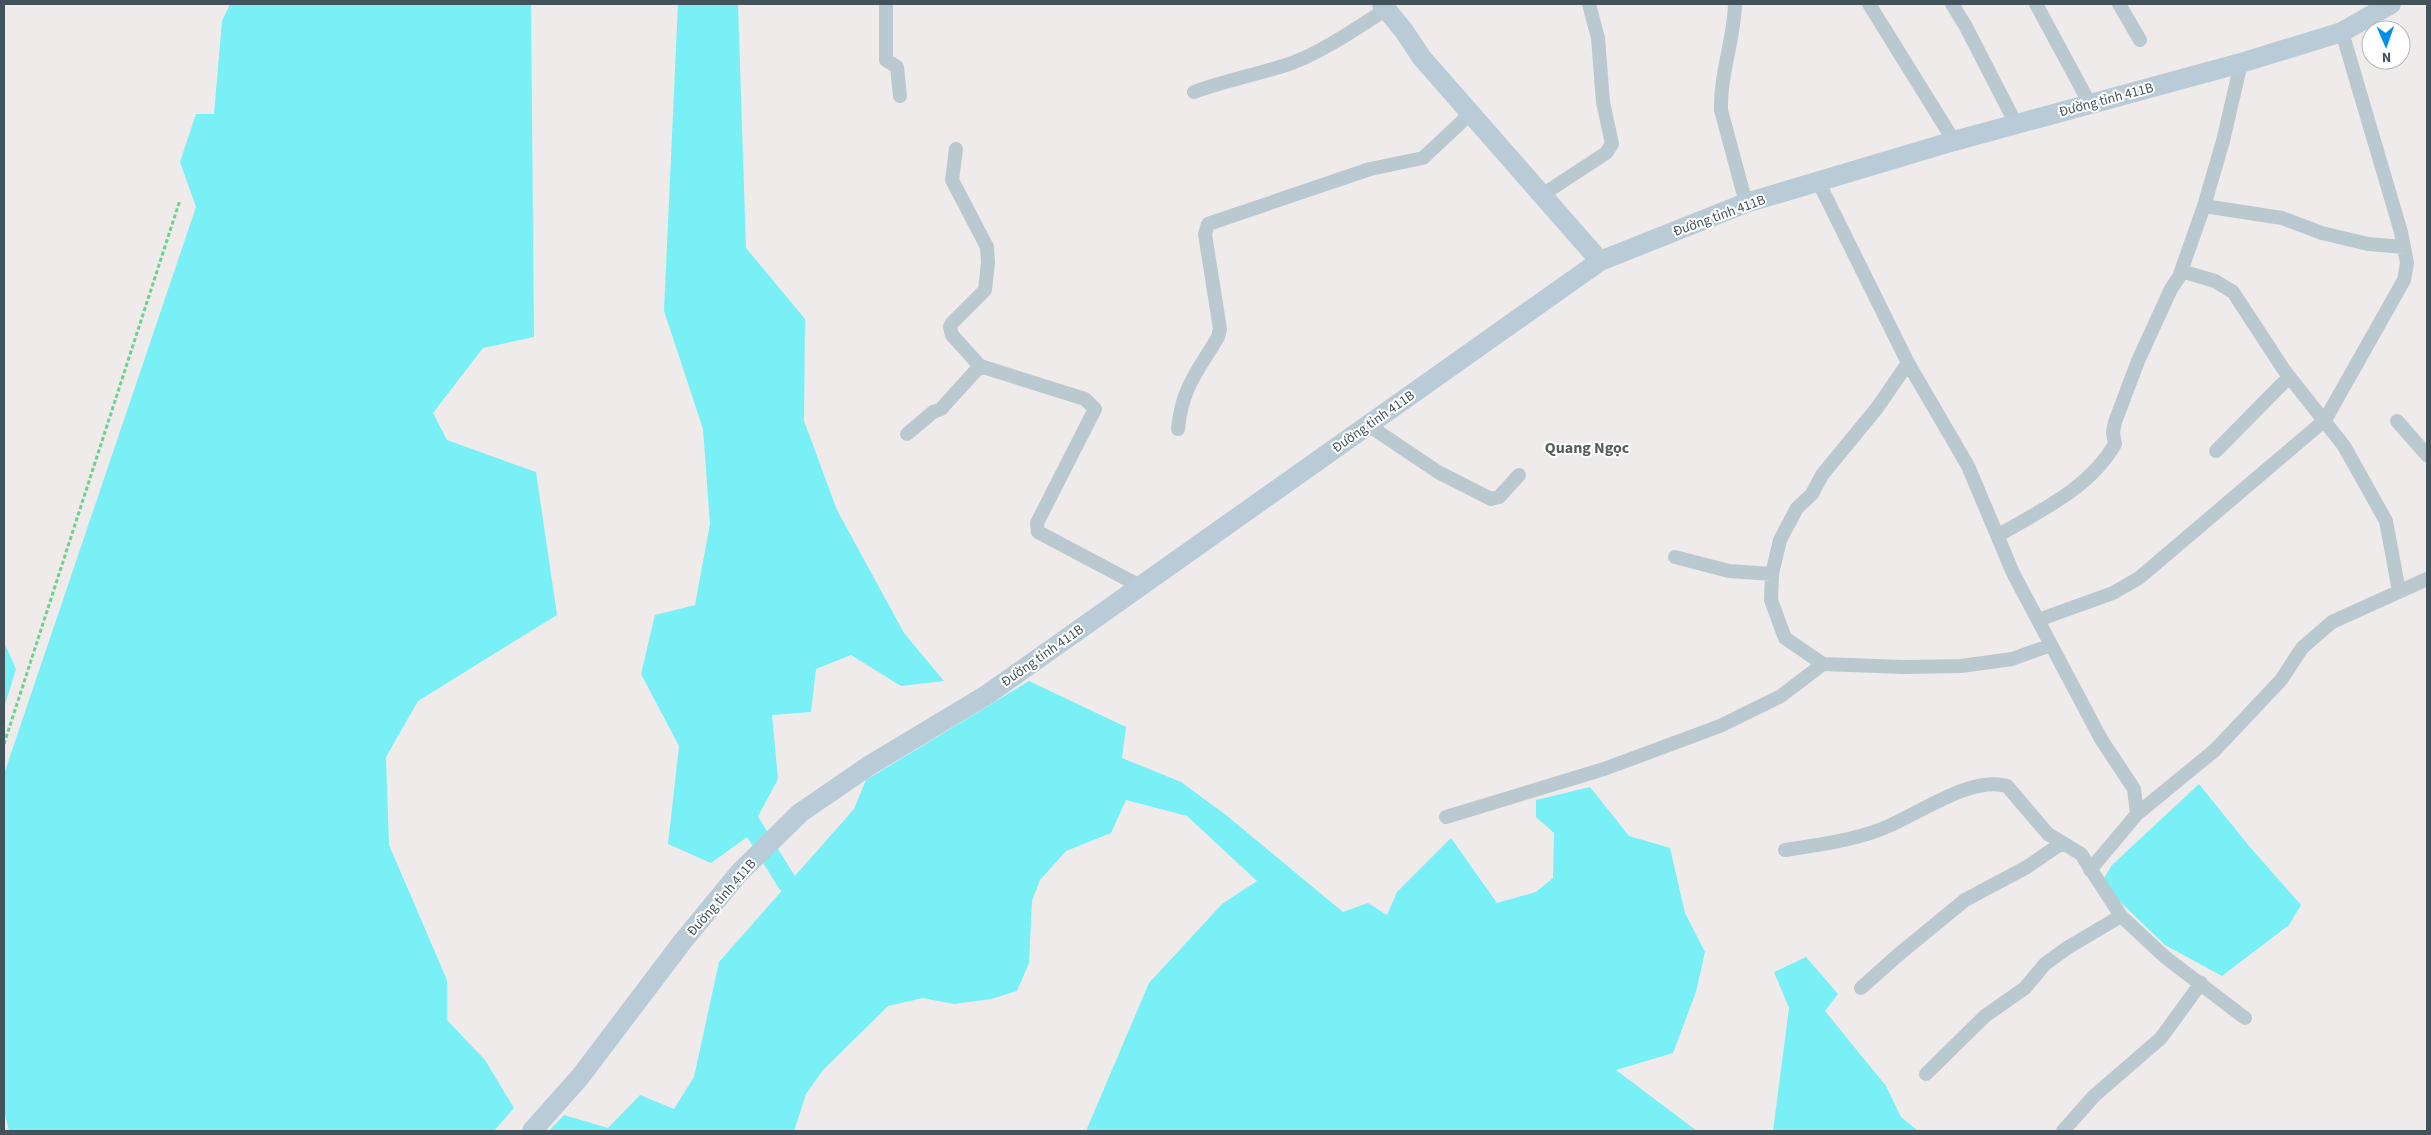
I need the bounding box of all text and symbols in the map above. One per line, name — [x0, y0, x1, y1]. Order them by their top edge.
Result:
north arrow — [2361, 20, 2411, 70]
text: N — [2381, 47, 2391, 67]
street label: Đường tỉnh 411B — [2057, 78, 2156, 122]
street label: Đường tỉnh 411B — [1670, 190, 1768, 242]
street label: Đường tỉnh 411B — [1328, 386, 1419, 458]
district label: Quang Ngọc — [1545, 437, 1630, 459]
street label: Đường tỉnh 411B — [997, 620, 1088, 692]
street label: Đường tỉnh 411B — [682, 855, 761, 941]

